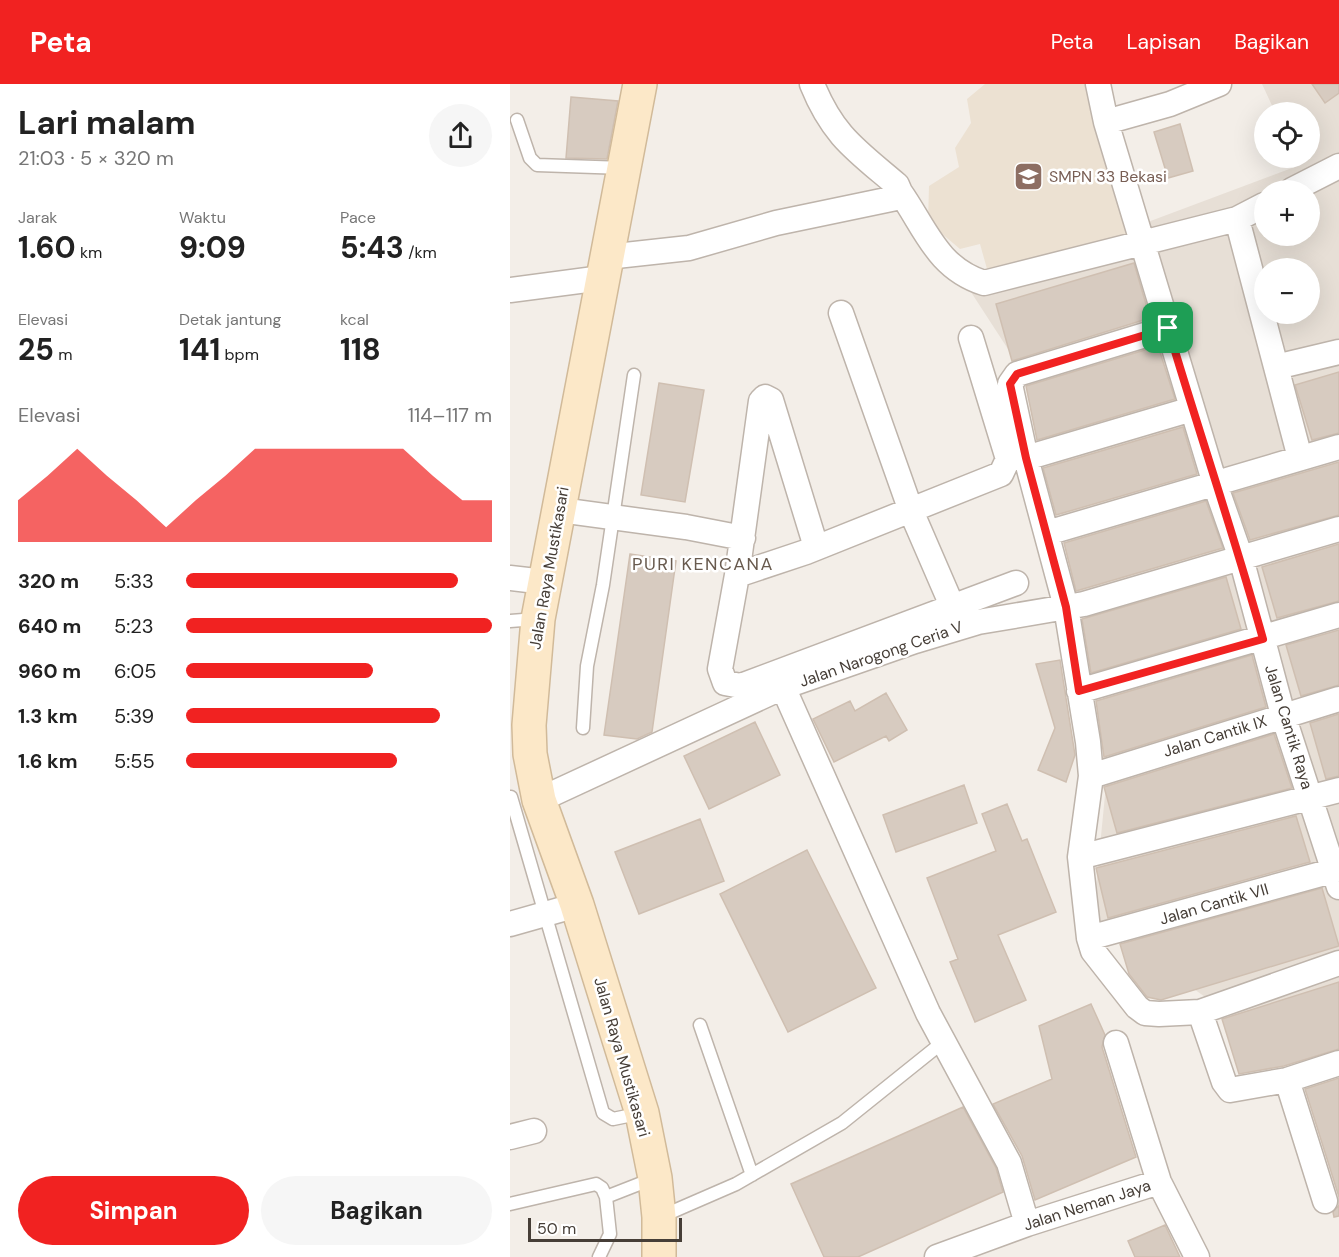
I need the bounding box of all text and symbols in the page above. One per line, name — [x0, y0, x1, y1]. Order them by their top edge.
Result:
text: Peta — [30, 24, 92, 61]
text: Peta — [1051, 28, 1093, 56]
text: Lapisan — [1126, 28, 1201, 56]
text: Bagikan — [1234, 28, 1309, 56]
text: Lari malam — [18, 101, 196, 144]
map controls — [1254, 102, 1320, 324]
button: locate — [1254, 102, 1320, 168]
button: share — [429, 104, 492, 167]
text: 21:03 · 5 × 320 m — [18, 145, 174, 171]
school or university icon: SMPN 33 Bekasi — [1012, 160, 1044, 192]
place label: SMPN 33 Bekasi — [1049, 166, 1167, 187]
button: + — [1254, 180, 1320, 246]
text: Jarak — [18, 207, 57, 228]
text: Waktu — [179, 207, 226, 228]
text: Pace — [340, 207, 376, 228]
text: 1.60 — [18, 228, 76, 267]
text: 9:09 — [179, 228, 246, 267]
text: 5:43 — [340, 228, 404, 267]
text: km — [76, 242, 102, 263]
text: /km — [404, 242, 437, 263]
button: − — [1254, 258, 1320, 324]
pin — [1142, 302, 1193, 353]
text: Elevasi — [18, 309, 68, 330]
text: Detak jantung — [179, 309, 281, 330]
text: kcal — [340, 309, 369, 330]
icon: arrive — [1151, 311, 1184, 344]
text: 25 — [18, 330, 54, 369]
text: 141 — [179, 330, 220, 369]
text: 118 — [340, 330, 381, 369]
text: m — [54, 344, 73, 365]
text: bpm — [220, 344, 259, 365]
text: Elevasi — [18, 402, 80, 428]
text: 114–117 m — [408, 402, 492, 428]
street label: Jalan Raya Mustikasari — [524, 485, 574, 651]
district label: PURI KENCANA — [632, 552, 774, 576]
text: 320 m — [18, 568, 79, 594]
text: 5:33 — [114, 568, 154, 594]
text: 640 m — [18, 613, 81, 639]
text: 5:23 — [114, 613, 154, 639]
street label: Jalan Narogong Ceria V — [797, 616, 966, 692]
text: 960 m — [18, 658, 81, 684]
text: 6:05 — [114, 658, 156, 684]
street label: Jalan Cantik Raya — [1260, 662, 1318, 792]
text: 1.3 km — [18, 703, 77, 729]
text: 5:39 — [114, 703, 154, 729]
street label: Jalan Cantik IX — [1160, 710, 1270, 762]
text: 1.6 km — [18, 748, 77, 774]
text: 5:55 — [114, 748, 155, 774]
street label: Jalan Cantik VII — [1157, 878, 1271, 930]
street label: Jalan Raya Mustikasari — [589, 975, 655, 1139]
street label: Jalan Neman Jaya — [1021, 1175, 1153, 1235]
button: Simpan — [18, 1176, 249, 1245]
button: Bagikan — [261, 1176, 492, 1245]
scale bar — [528, 1215, 682, 1242]
text: 50 m — [537, 1218, 576, 1239]

